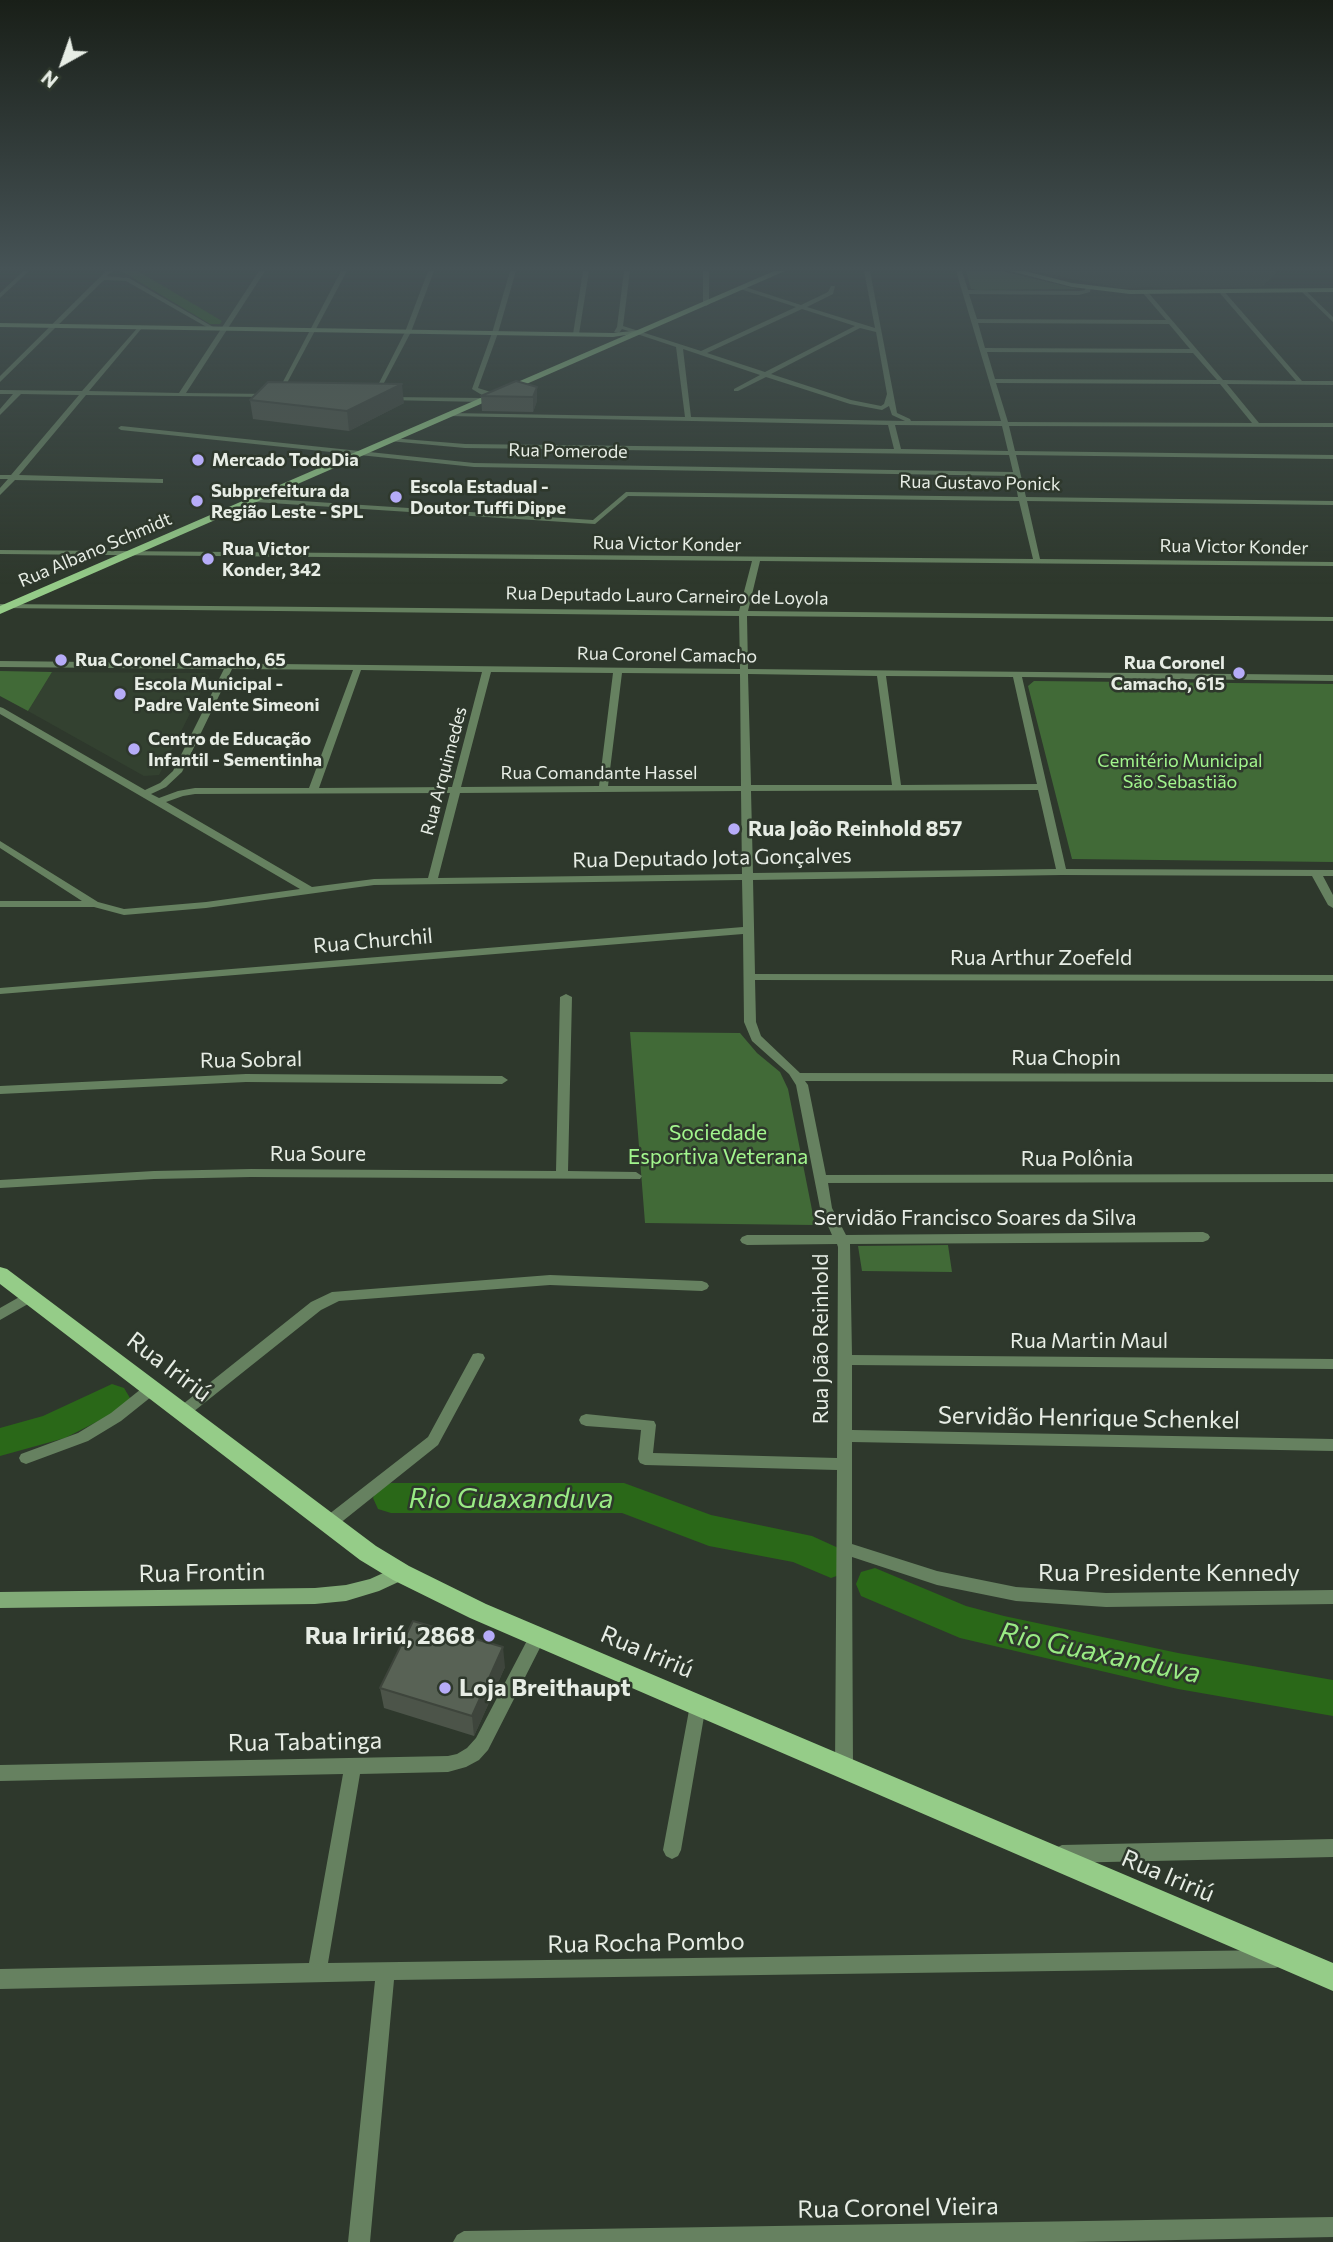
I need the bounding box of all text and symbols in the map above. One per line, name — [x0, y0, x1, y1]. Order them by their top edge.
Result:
north arrow — [28, 28, 98, 98]
text: N — [36, 66, 62, 93]
street label: Rua Pomerode — [508, 439, 628, 463]
place label: Mercado TodoDia — [212, 449, 359, 471]
marker: Mercado TodoDia — [190, 452, 206, 468]
street label: Rua Gustavo Ponick — [899, 471, 1061, 495]
place label: Escola Estadual - Doutor Tuffi Dippe — [410, 476, 566, 518]
place label: Subprefeitura da Região Leste - SPL — [211, 480, 363, 522]
marker: Escola Estadual - Doutor Tuffi Dippe — [388, 489, 404, 505]
marker: Subprefeitura da Região Leste - SPL — [189, 493, 205, 509]
street label: Rua Albano Schmidt — [15, 508, 175, 592]
street label: Rua Victor Konder — [592, 532, 742, 556]
street label: Rua Victor Konder — [1159, 535, 1309, 559]
place label: Rua Victor Konder, 342 — [222, 538, 321, 580]
marker: Rua Victor Konder, 342 — [200, 551, 216, 567]
street label: Rua Deputado Lauro Carneiro de Loyola — [505, 582, 829, 610]
street label: Rua Coronel Camacho — [577, 643, 757, 667]
place label: Rua Coronel Camacho, 65 — [75, 649, 286, 671]
marker: Rua Coronel Camacho, 65 — [53, 652, 69, 668]
place label: Rua Coronel Camacho, 615 — [1111, 652, 1225, 694]
marker: Rua Coronel Camacho, 615 — [1231, 665, 1247, 681]
place label: Escola Municipal - Padre Valente Simeoni — [134, 673, 319, 716]
marker: Escola Municipal - Padre Valente Simeoni — [112, 686, 128, 702]
street label: Rua Arquimedes — [416, 704, 472, 838]
place label: Centro de Educação Infantil - Sementinha — [148, 728, 322, 770]
marker: Centro de Educação Infantil - Sementinha — [126, 741, 142, 757]
park label: Cemitério Municipal São Sebastião — [1097, 750, 1263, 792]
street label: Rua Comandante Hassel — [500, 762, 698, 784]
place label: Rua João Reinhold 857 — [748, 816, 962, 842]
marker: Rua João Reinhold 857 — [726, 821, 742, 837]
street label: Rua Deputado Jota Gonçalves — [572, 843, 852, 873]
street label: Rua Churchil — [312, 923, 434, 959]
street label: Rua Arthur Zoefeld — [950, 945, 1132, 971]
street label: Rua Chopin — [1011, 1045, 1121, 1071]
street label: Rua Sobral — [200, 1047, 302, 1073]
park label: Sociedade Esportiva Veterana — [628, 1120, 808, 1170]
street label: Rua Soure — [270, 1141, 366, 1167]
street label: Rua Polônia — [1021, 1146, 1133, 1172]
street label: Servidão Francisco Soares da Silva — [813, 1205, 1137, 1231]
street label: Rua João Reinhold — [808, 1254, 834, 1424]
street label: Rua Iririú — [121, 1326, 217, 1408]
street label: Rua Martin Maul — [1010, 1328, 1168, 1354]
street label: Servidão Henrique Schenkel — [938, 1401, 1240, 1435]
water label: Rio Guaxanduva — [409, 1482, 613, 1516]
street label: Rua Frontin — [138, 1557, 266, 1589]
street label: Rua Presidente Kennedy — [1038, 1559, 1300, 1587]
water label: Rio Guaxanduva — [996, 1615, 1204, 1691]
street label: Rua Iririú — [596, 1620, 698, 1684]
place label: Rua Iririú, 2868 — [305, 1622, 475, 1650]
marker: Rua Iririú, 2868 — [481, 1628, 497, 1644]
place label: Loja Breithaupt — [459, 1674, 631, 1702]
marker: Loja Breithaupt — [437, 1680, 453, 1696]
street label: Rua Tabatinga — [228, 1726, 382, 1758]
street label: Rua Iririú — [1117, 1844, 1219, 1908]
street label: Rua Rocha Pombo — [547, 1927, 745, 1959]
street label: Rua Coronel Vieira — [797, 2192, 999, 2224]

